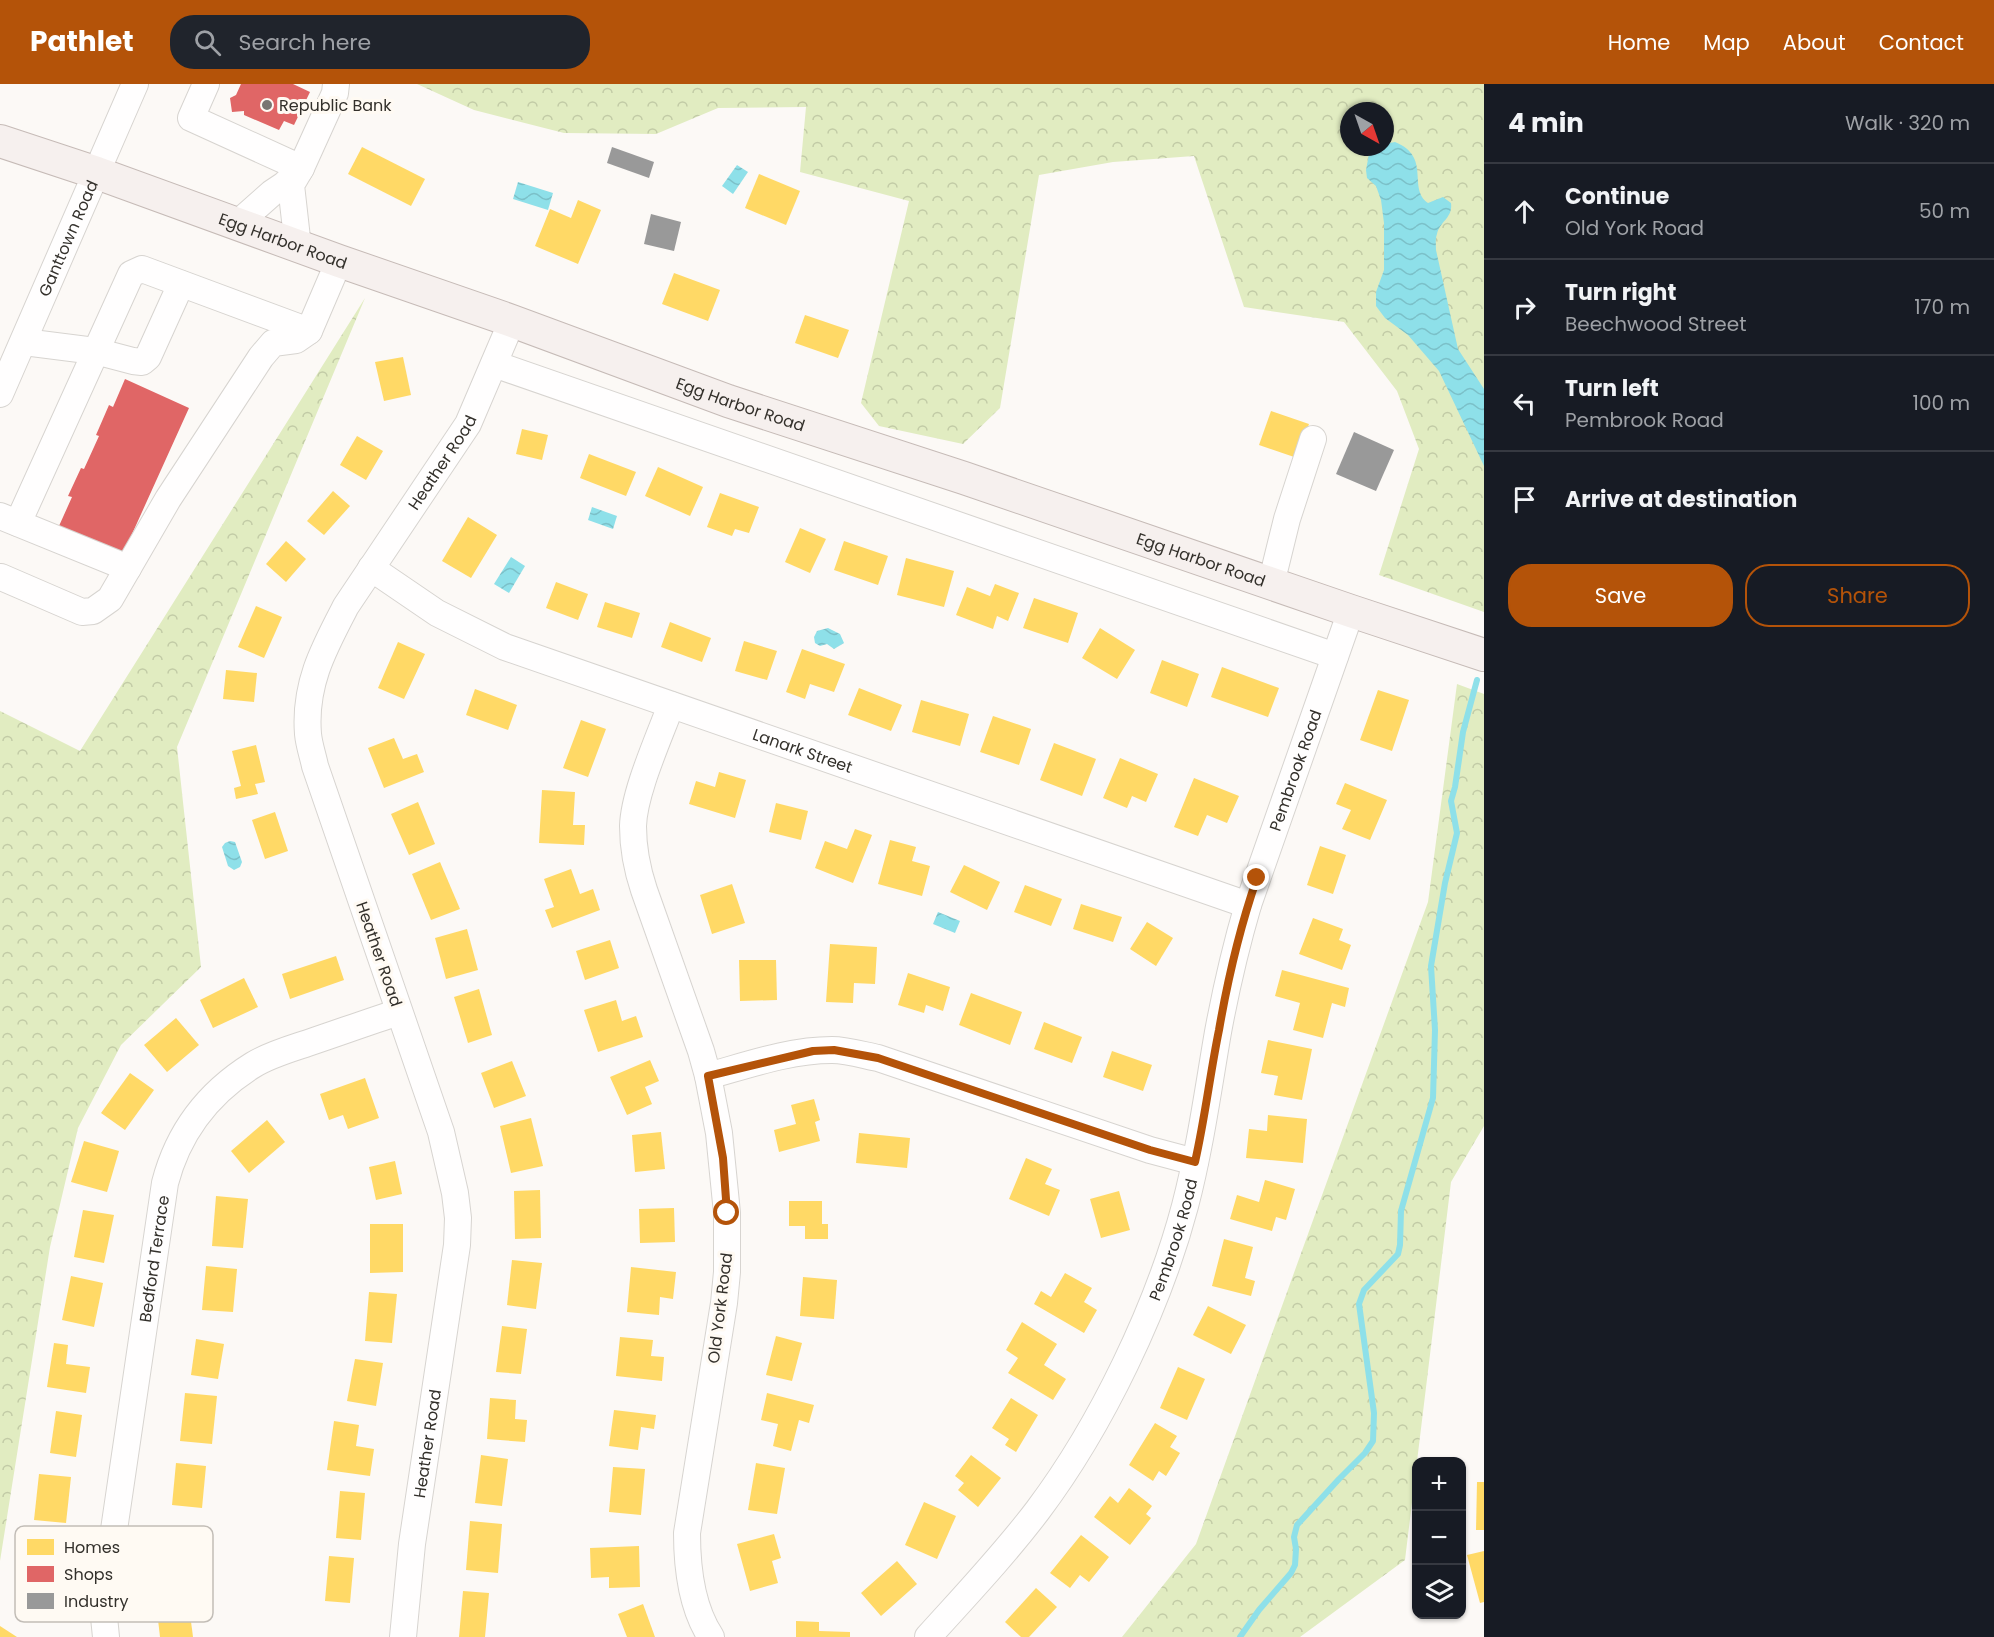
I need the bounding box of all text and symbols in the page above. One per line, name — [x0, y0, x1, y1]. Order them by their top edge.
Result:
search box — [170, 15, 590, 69]
text: Pathlet — [30, 22, 134, 61]
icon: search — [191, 26, 224, 59]
text: Search here — [239, 27, 371, 58]
text: Home — [1608, 28, 1670, 57]
text: Map — [1703, 28, 1750, 57]
text: About — [1783, 28, 1846, 57]
text: Contact — [1879, 28, 1964, 57]
place label: Republic Bank — [279, 94, 392, 117]
marker: Republic Bank — [260, 98, 274, 112]
north arrow — [1340, 102, 1394, 156]
text: 4 min — [1508, 105, 1584, 141]
text: Walk · 320 m — [1845, 109, 1970, 137]
street label: Ganttown Road — [32, 176, 103, 300]
text: Continue — [1565, 181, 1669, 212]
icon: ahead — [1508, 195, 1541, 228]
text: 50 m — [1919, 197, 1970, 225]
street label: Egg Harbor Road — [216, 207, 350, 274]
text: Old York Road — [1565, 214, 1704, 242]
text: Turn right — [1565, 277, 1676, 308]
icon: right — [1508, 291, 1541, 324]
text: 170 m — [1914, 293, 1970, 321]
text: Beechwood Street — [1565, 310, 1746, 338]
street label: Egg Harbor Road — [673, 371, 808, 437]
text: Turn left — [1565, 373, 1659, 404]
icon: left — [1508, 387, 1541, 420]
text: 100 m — [1913, 389, 1970, 417]
text: Pembrook Road — [1565, 406, 1724, 434]
street label: Heather Road — [402, 411, 482, 514]
icon: arrive — [1508, 483, 1541, 516]
text: Arrive at destination — [1565, 484, 1797, 515]
street label: Egg Harbor Road — [1133, 527, 1269, 592]
button: Save — [1508, 564, 1733, 627]
button: Share — [1745, 564, 1970, 627]
street label: Pembrook Road — [1263, 706, 1327, 834]
street label: Lanark Street — [750, 722, 856, 778]
route end — [1243, 864, 1269, 890]
street label: Heather Road — [350, 898, 408, 1010]
street label: Pembrook Road — [1143, 1176, 1203, 1304]
street label: Bedford Terrace — [133, 1194, 175, 1324]
route start — [713, 1199, 739, 1225]
street label: Old York Road — [702, 1251, 738, 1365]
street label: Heather Road — [408, 1388, 447, 1500]
map controls — [1412, 1457, 1466, 1619]
button: + — [1412, 1457, 1466, 1511]
button: − — [1412, 1511, 1466, 1565]
legend — [15, 1526, 213, 1622]
text: Homes — [64, 1536, 120, 1559]
text: Shops — [64, 1563, 113, 1586]
button: layers — [1412, 1565, 1466, 1619]
text: Industry — [64, 1590, 128, 1613]

